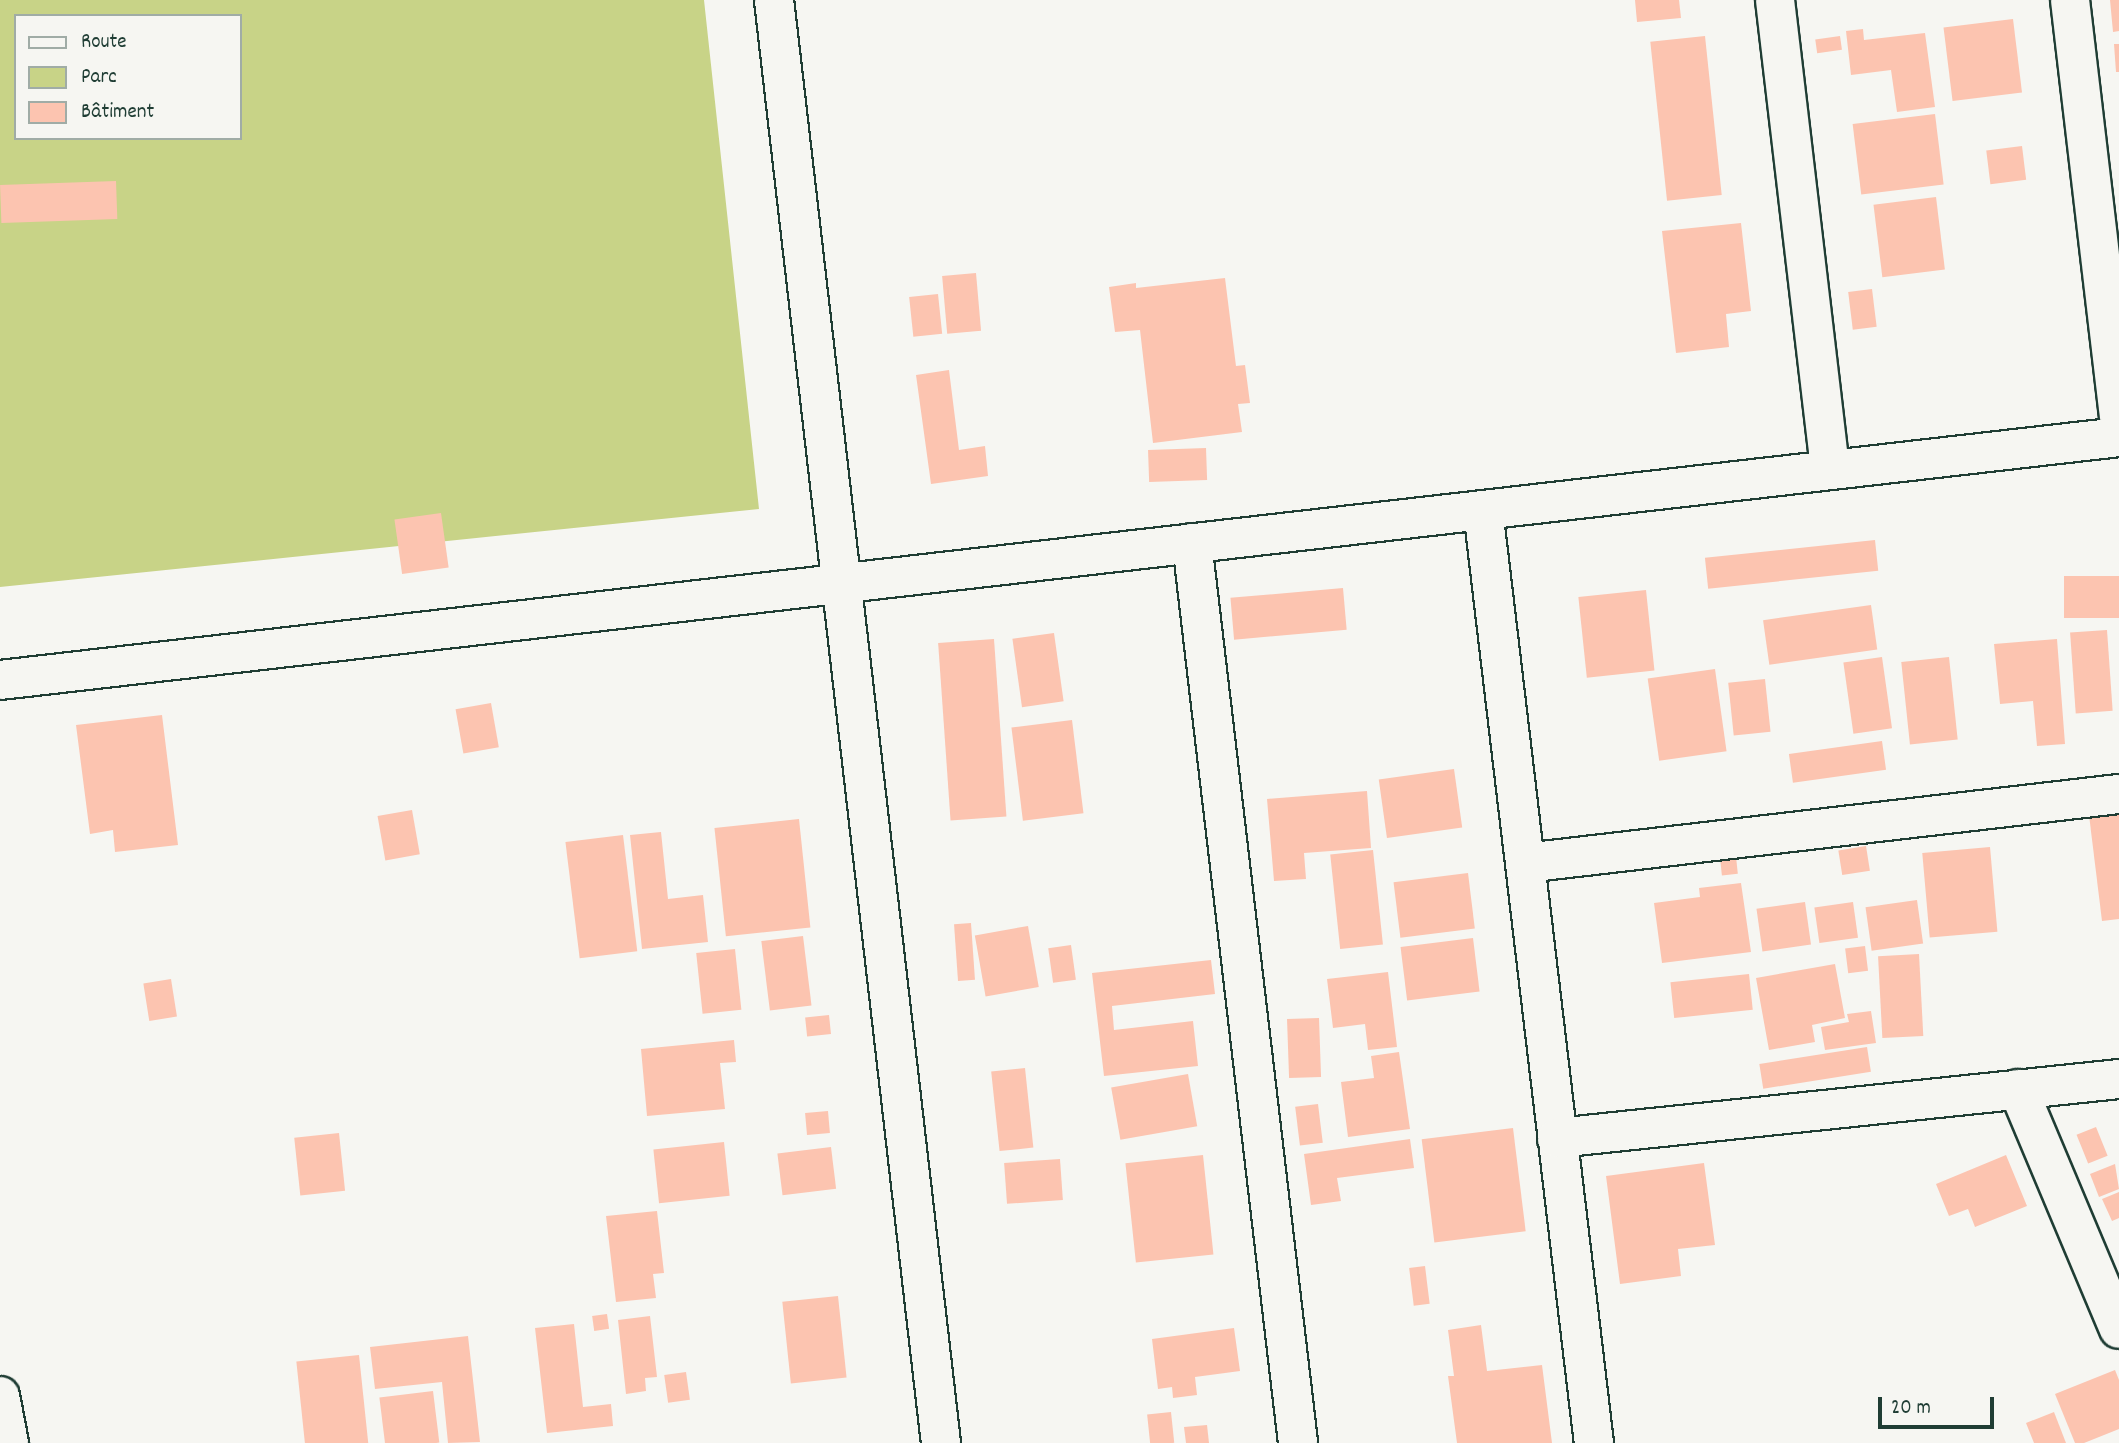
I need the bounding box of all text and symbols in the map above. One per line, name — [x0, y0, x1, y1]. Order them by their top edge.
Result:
legend — [14, 14, 242, 140]
text: Route — [81, 28, 127, 58]
text: Parc — [81, 63, 117, 93]
text: Bâtiment — [81, 98, 154, 128]
scale bar — [1881, 1384, 1996, 1428]
text: 20 m — [1891, 1394, 1931, 1424]

